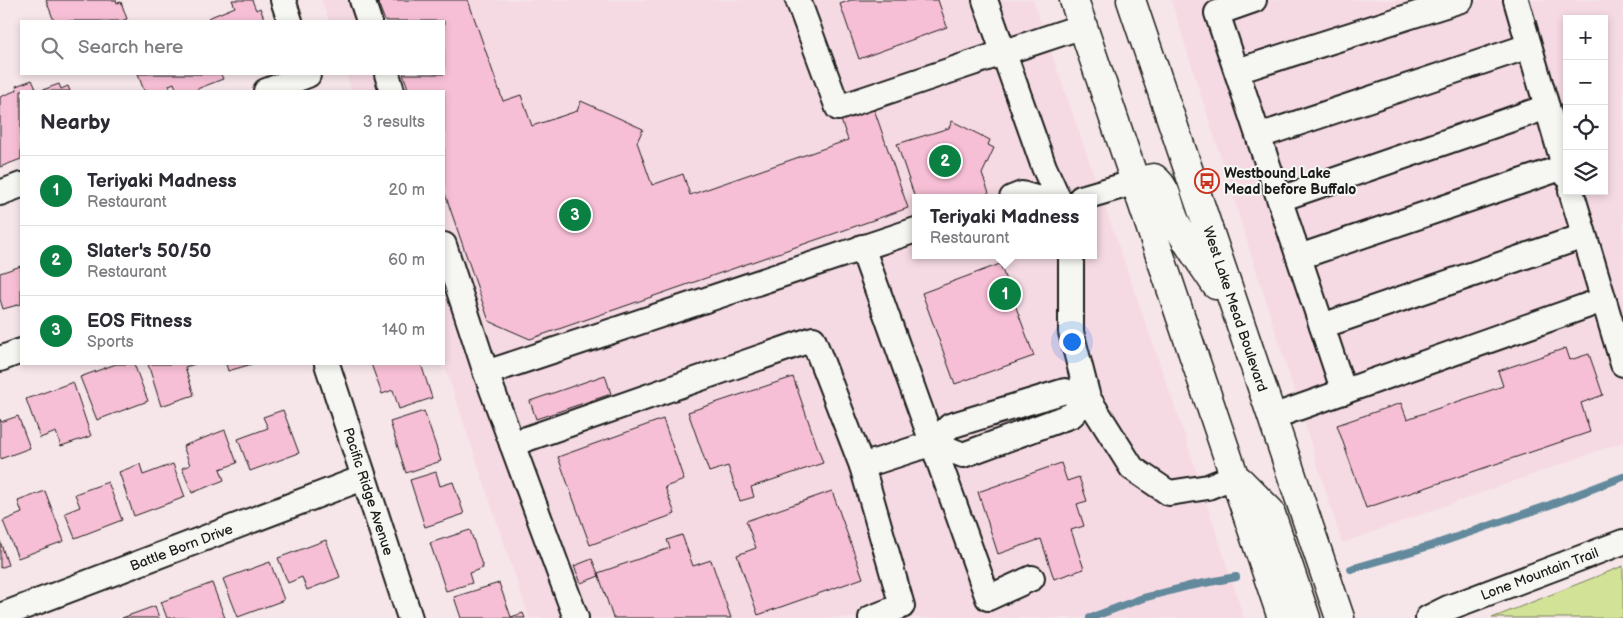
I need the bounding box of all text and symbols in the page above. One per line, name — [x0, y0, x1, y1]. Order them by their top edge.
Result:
map controls — [1563, 15, 1608, 195]
button: + — [1563, 15, 1608, 60]
search box — [20, 20, 445, 75]
icon: search — [38, 34, 66, 62]
text: Search here — [78, 36, 183, 59]
button: − — [1563, 60, 1608, 105]
button: locate — [1563, 105, 1608, 150]
text: Nearby — [40, 110, 110, 135]
text: 3 results — [363, 113, 425, 132]
pin: 2 — [929, 142, 961, 180]
button: layers — [1563, 150, 1608, 195]
place label: Westbound Lake Mead before Buffalo — [1224, 165, 1356, 198]
bus stop icon: Westbound Lake Mead before Buffalo — [1194, 168, 1220, 194]
text: Teriyaki Madness — [87, 170, 237, 193]
text: 1 — [53, 181, 59, 200]
text: 20 m — [389, 181, 425, 200]
text: Restaurant — [87, 193, 167, 212]
popup — [912, 194, 1097, 259]
pin: 3 — [559, 196, 591, 234]
text: Teriyaki Madness — [930, 206, 1079, 229]
street label: West Lake Mead Boulevard — [1200, 224, 1271, 394]
text: Restaurant — [930, 229, 1009, 248]
text: Slater's 50/50 — [87, 240, 211, 263]
text: 2 — [51, 251, 61, 270]
text: 60 m — [388, 251, 425, 270]
text: Restaurant — [87, 263, 167, 282]
pin: 1 — [989, 275, 1021, 313]
text: EOS Fitness — [87, 310, 192, 333]
text: 3 — [51, 321, 61, 340]
text: 140 m — [382, 321, 425, 340]
your location — [1059, 329, 1085, 355]
text: Sports — [87, 333, 134, 352]
street label: Pacific Ridge Avenue — [340, 425, 397, 557]
street label: Battle Born Drive — [128, 520, 235, 574]
street label: Lone Mountain Trail — [1478, 544, 1601, 603]

